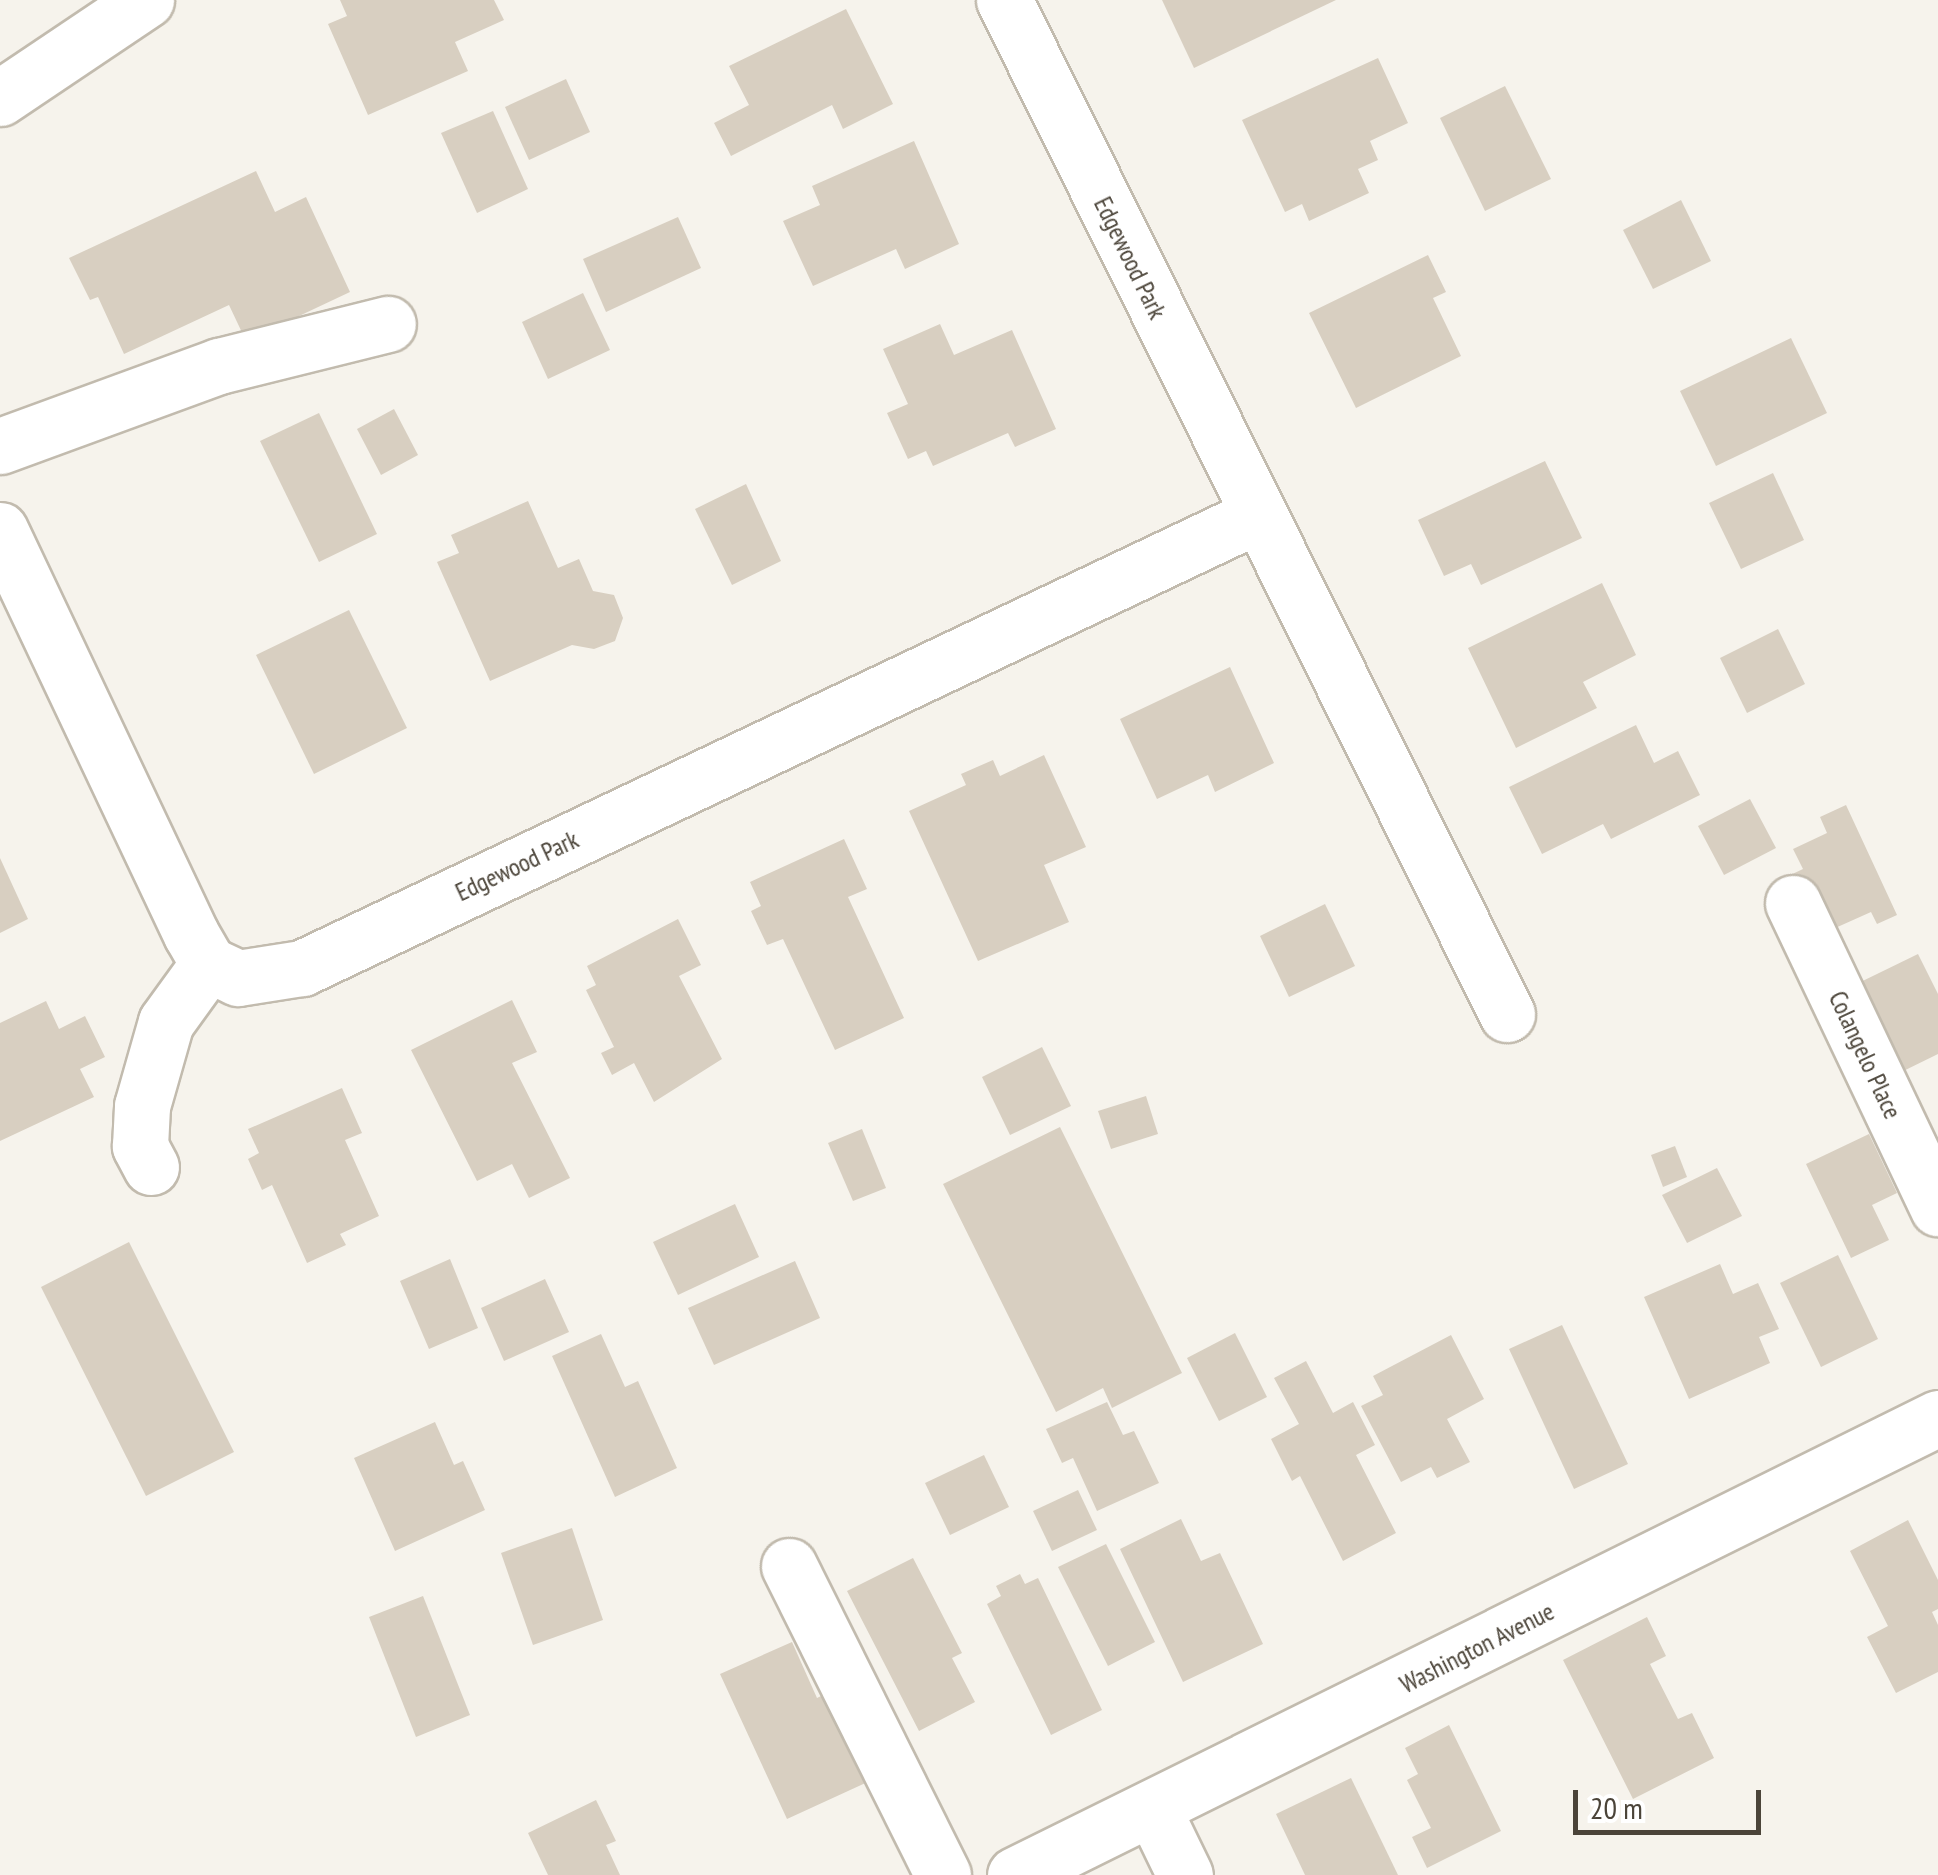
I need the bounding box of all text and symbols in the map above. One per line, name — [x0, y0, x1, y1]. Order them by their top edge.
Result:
street label: Edgewood Park — [1088, 192, 1172, 324]
street label: Edgewood Park — [451, 825, 583, 907]
street label: Colangelo Place — [1822, 986, 1908, 1124]
street label: Washington Avenue — [1395, 1596, 1559, 1700]
scale bar — [1578, 1770, 1766, 1832]
text: 20 m — [1590, 1788, 1643, 1827]

